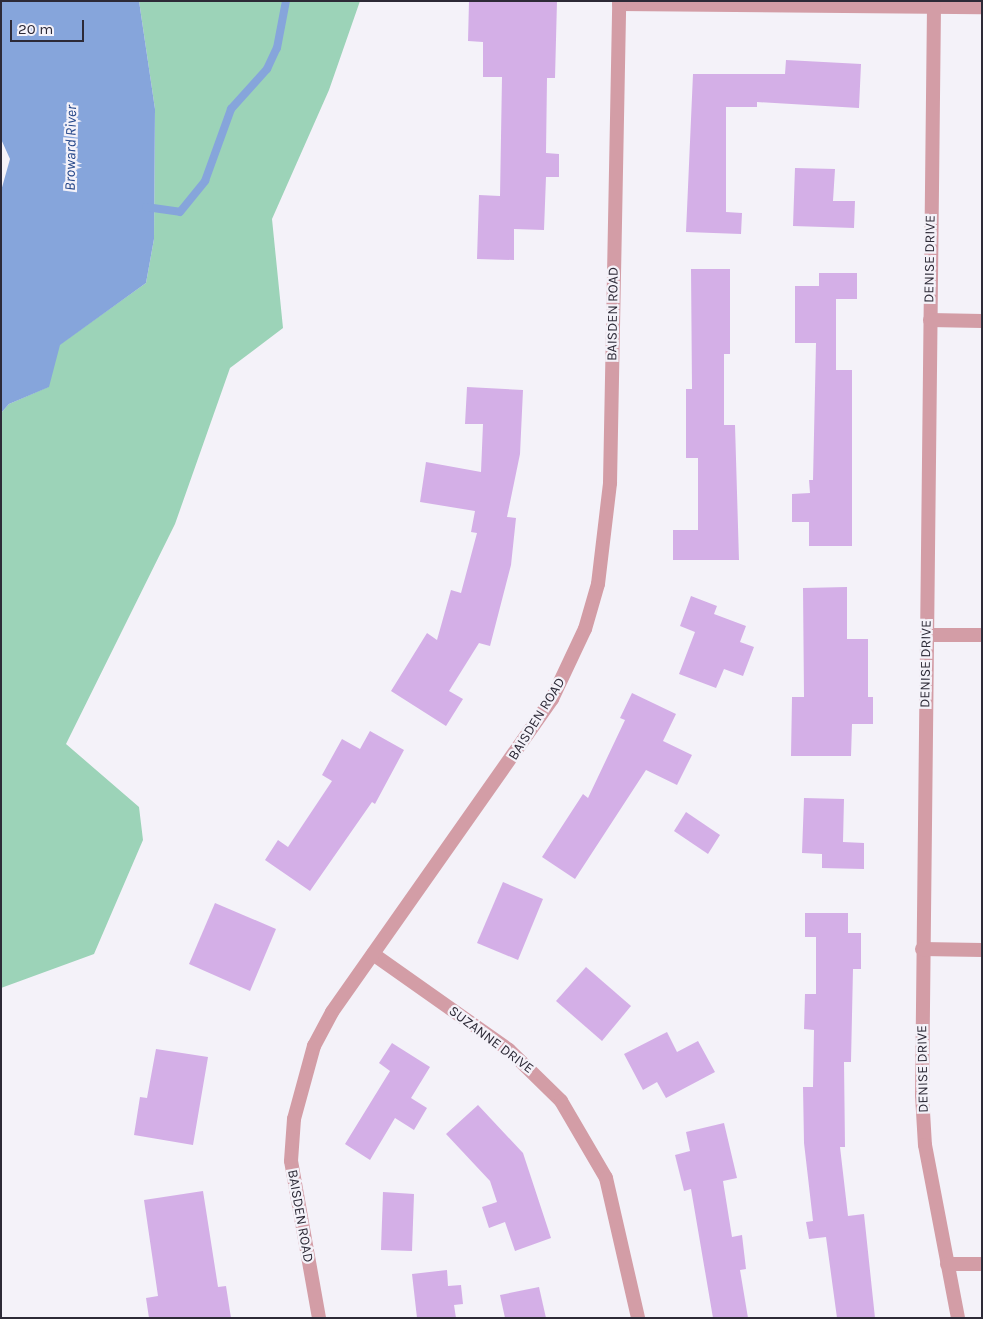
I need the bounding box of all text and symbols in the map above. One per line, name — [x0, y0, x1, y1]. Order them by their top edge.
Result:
scale bar — [12, 10, 86, 42]
text: 20 m — [18, 20, 53, 38]
water label: Broward River — [61, 105, 81, 191]
street label: DENISE DRIVE — [921, 215, 939, 303]
street label: BAISDEN ROAD — [604, 267, 622, 361]
street label: DENISE DRIVE — [917, 620, 935, 708]
street label: BAISDEN ROAD — [505, 675, 569, 763]
street label: SUZANNE DRIVE — [445, 1003, 537, 1077]
street label: DENISE DRIVE — [914, 1025, 932, 1113]
street label: BAISDEN ROAD — [284, 1168, 316, 1264]

